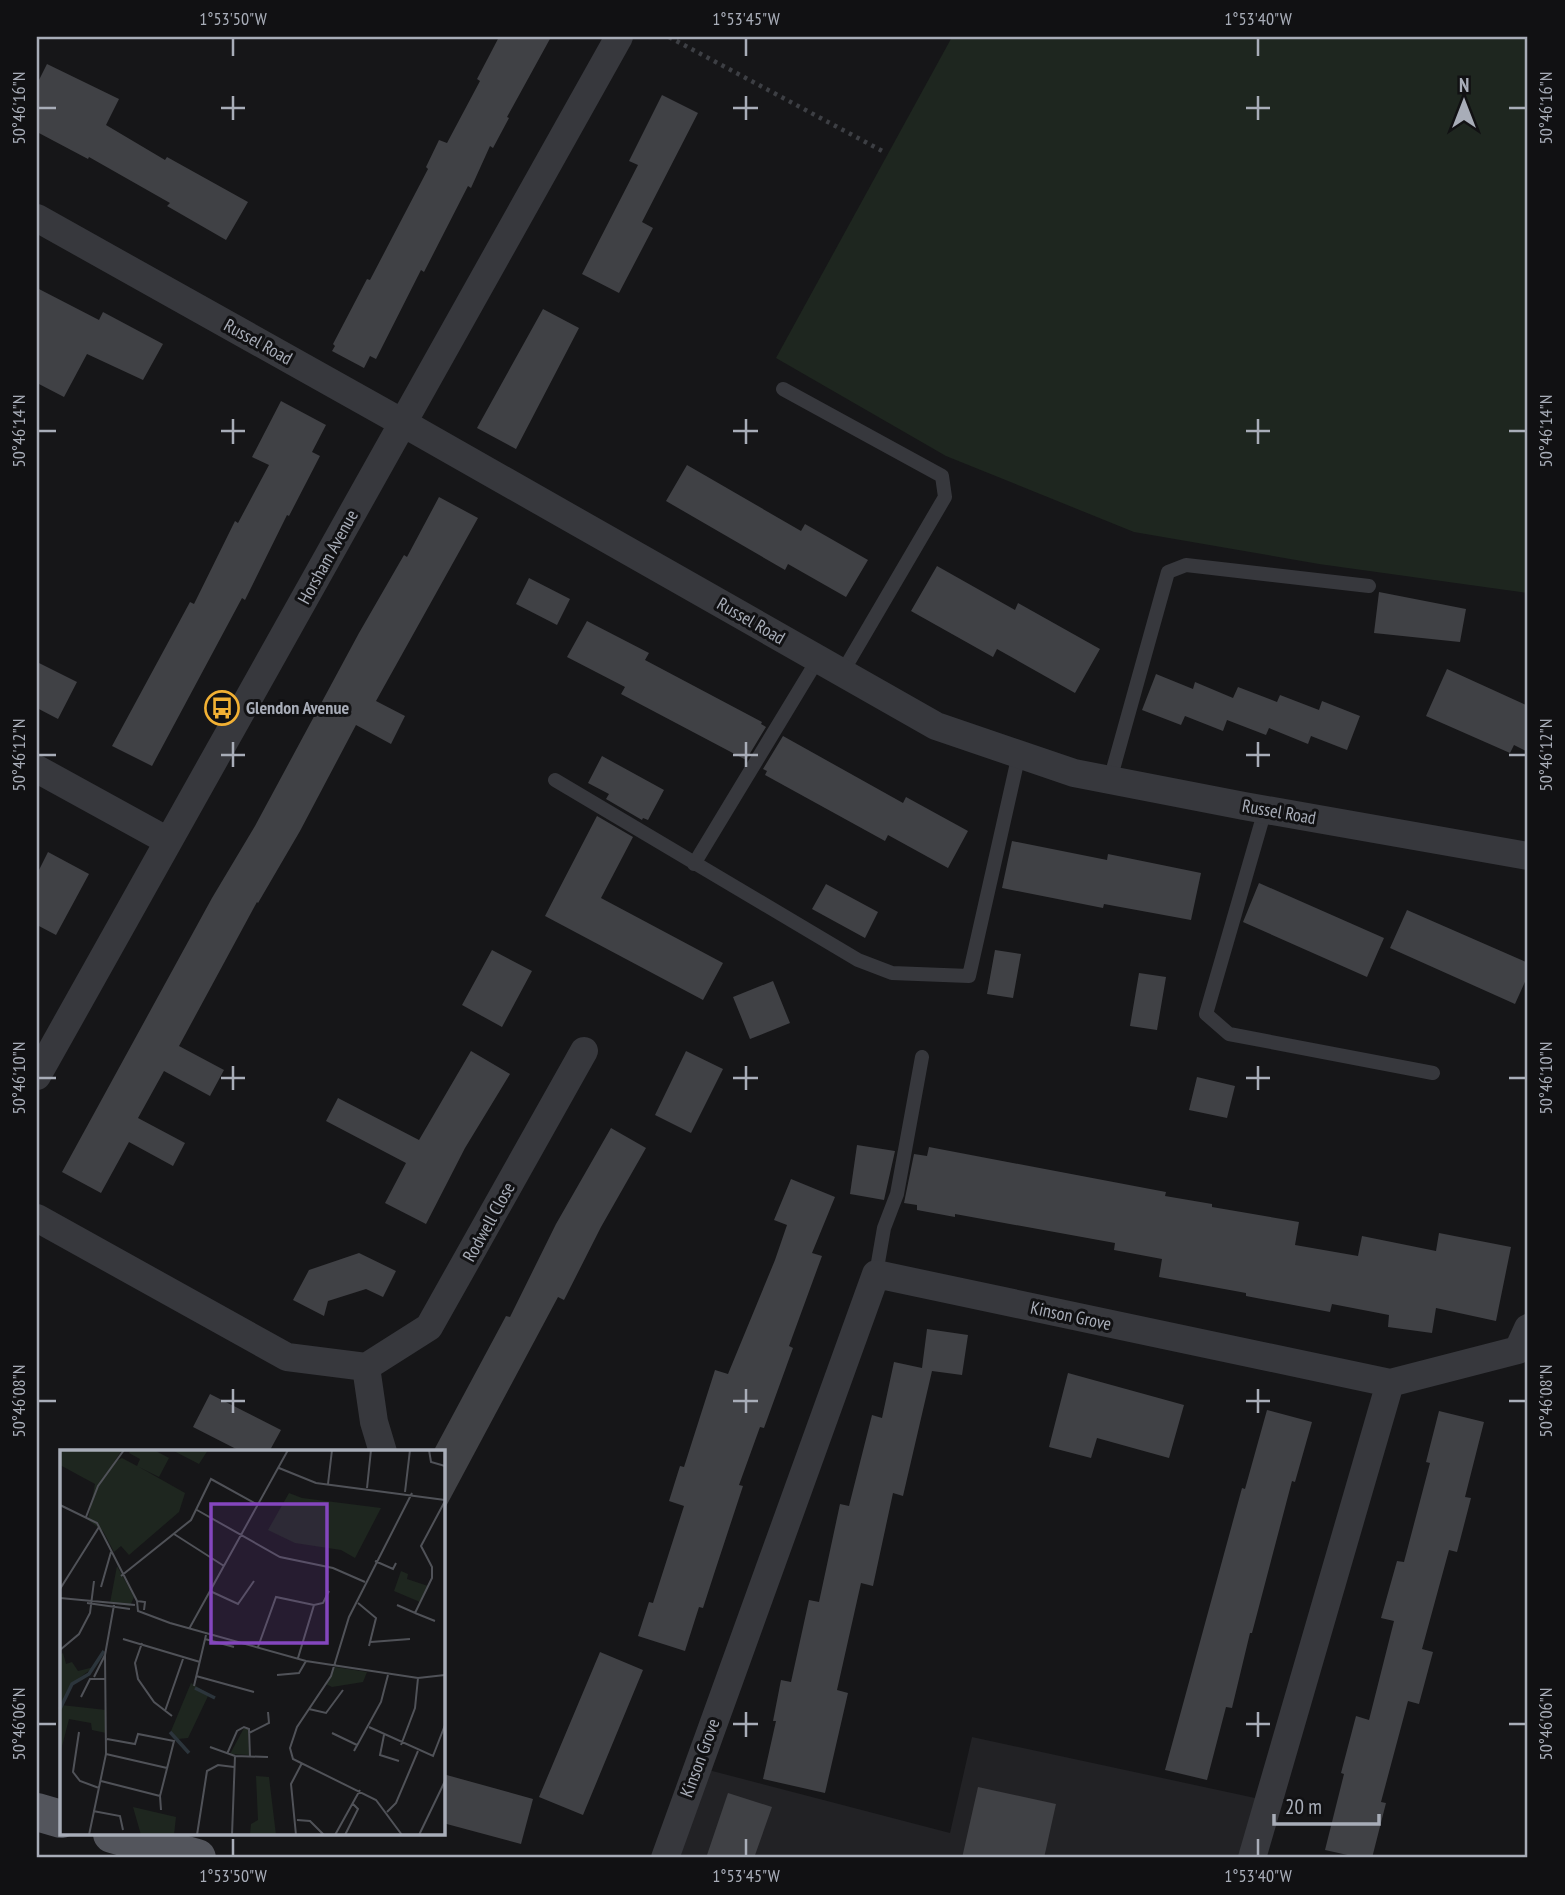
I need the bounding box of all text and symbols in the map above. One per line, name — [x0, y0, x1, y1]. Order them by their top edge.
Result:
text: 1°53'50"W — [199, 7, 267, 30]
text: 1°53'45"W — [712, 7, 780, 30]
text: 1°53'40"W — [1224, 7, 1292, 30]
north arrow — [1428, 66, 1498, 136]
text: 50°46'16"N — [7, 72, 30, 144]
text: 50°46'16"N — [1534, 72, 1557, 144]
text: N — [1459, 73, 1469, 97]
street label: Russel Road — [220, 313, 297, 370]
text: 50°46'14"N — [7, 395, 30, 467]
text: 50°46'14"N — [1534, 395, 1557, 467]
street label: Horsham Avenue — [292, 506, 363, 608]
street label: Russel Road — [713, 592, 789, 649]
bus stop icon: Glendon Avenue — [203, 689, 241, 727]
place label: Glendon Avenue — [246, 696, 349, 719]
text: 50°46'12"N — [7, 719, 30, 791]
text: 50°46'12"N — [1534, 719, 1557, 791]
street label: Russel Road — [1240, 794, 1318, 829]
text: 50°46'10"N — [7, 1042, 30, 1114]
text: 50°46'10"N — [1534, 1042, 1557, 1114]
street label: Rodwell Close — [457, 1178, 520, 1266]
street label: Kinson Grove — [1029, 1296, 1114, 1335]
text: 50°46'08"N — [7, 1365, 30, 1437]
text: 50°46'08"N — [1534, 1365, 1557, 1437]
inset map — [60, 1450, 444, 1836]
text: 50°46'06"N — [7, 1688, 30, 1760]
text: 50°46'06"N — [1534, 1688, 1557, 1760]
street label: Kinson Grove — [675, 1715, 724, 1800]
scale bar — [1274, 1783, 1380, 1827]
text: 20 m — [1285, 1793, 1322, 1820]
text: 1°53'50"W — [199, 1864, 267, 1887]
text: 1°53'45"W — [712, 1864, 780, 1887]
text: 1°53'40"W — [1224, 1864, 1292, 1887]

